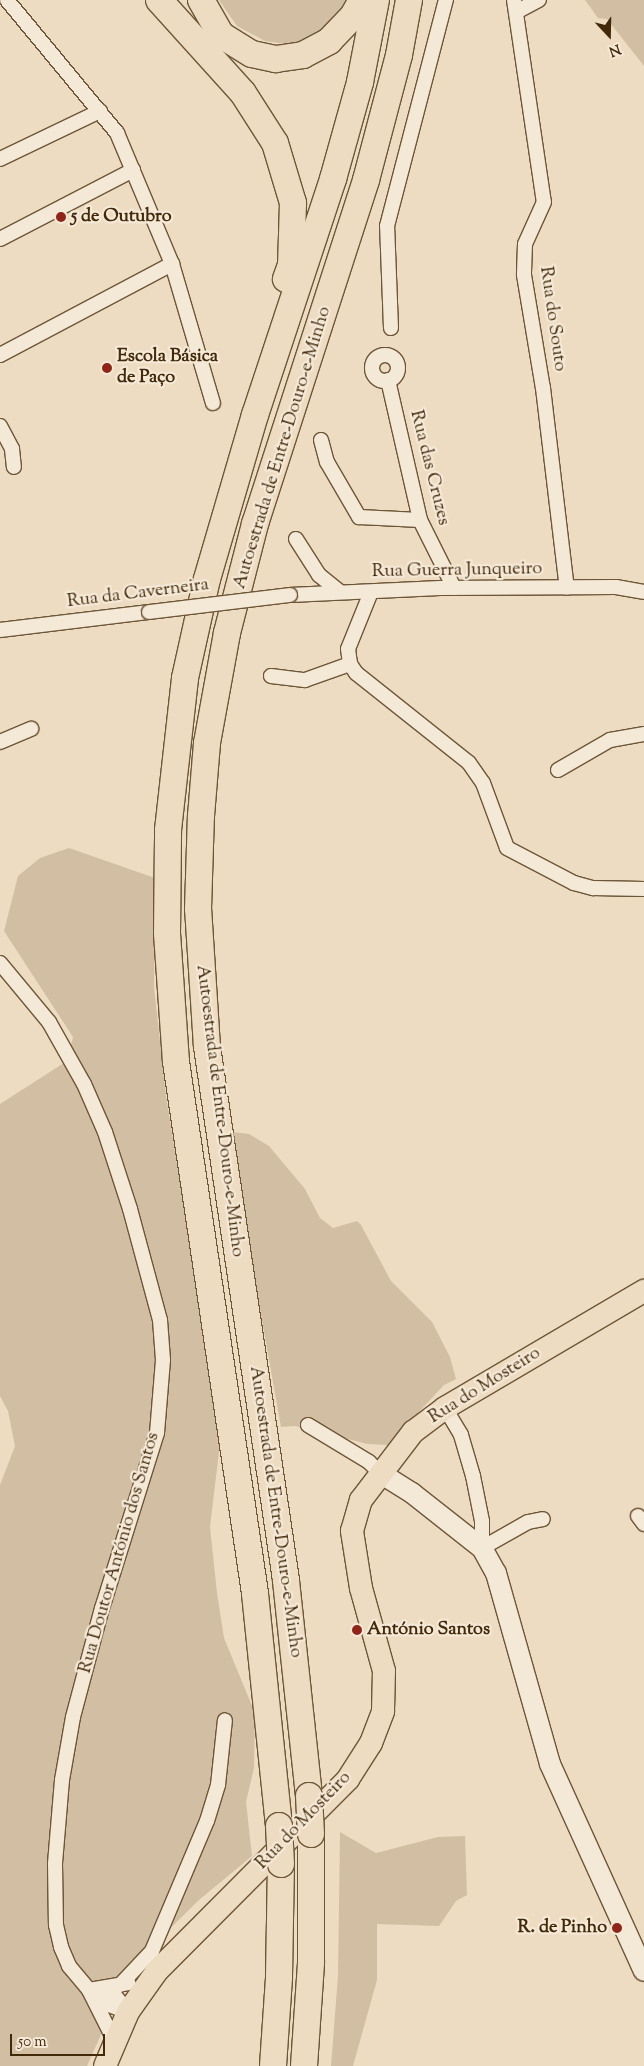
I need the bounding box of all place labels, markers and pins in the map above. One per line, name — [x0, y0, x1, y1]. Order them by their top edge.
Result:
place label: 5 de Outubro — [71, 206, 172, 228]
marker: 5 de Outubro — [55, 211, 67, 223]
place label: Escola Básica de Paço — [117, 347, 218, 389]
marker: Escola Básica de Paço — [101, 362, 113, 374]
place label: António Santos — [367, 1619, 490, 1641]
marker: António Santos — [351, 1624, 363, 1636]
place label: R. de Pinho — [518, 1917, 607, 1939]
marker: R. de Pinho — [611, 1922, 623, 1934]

